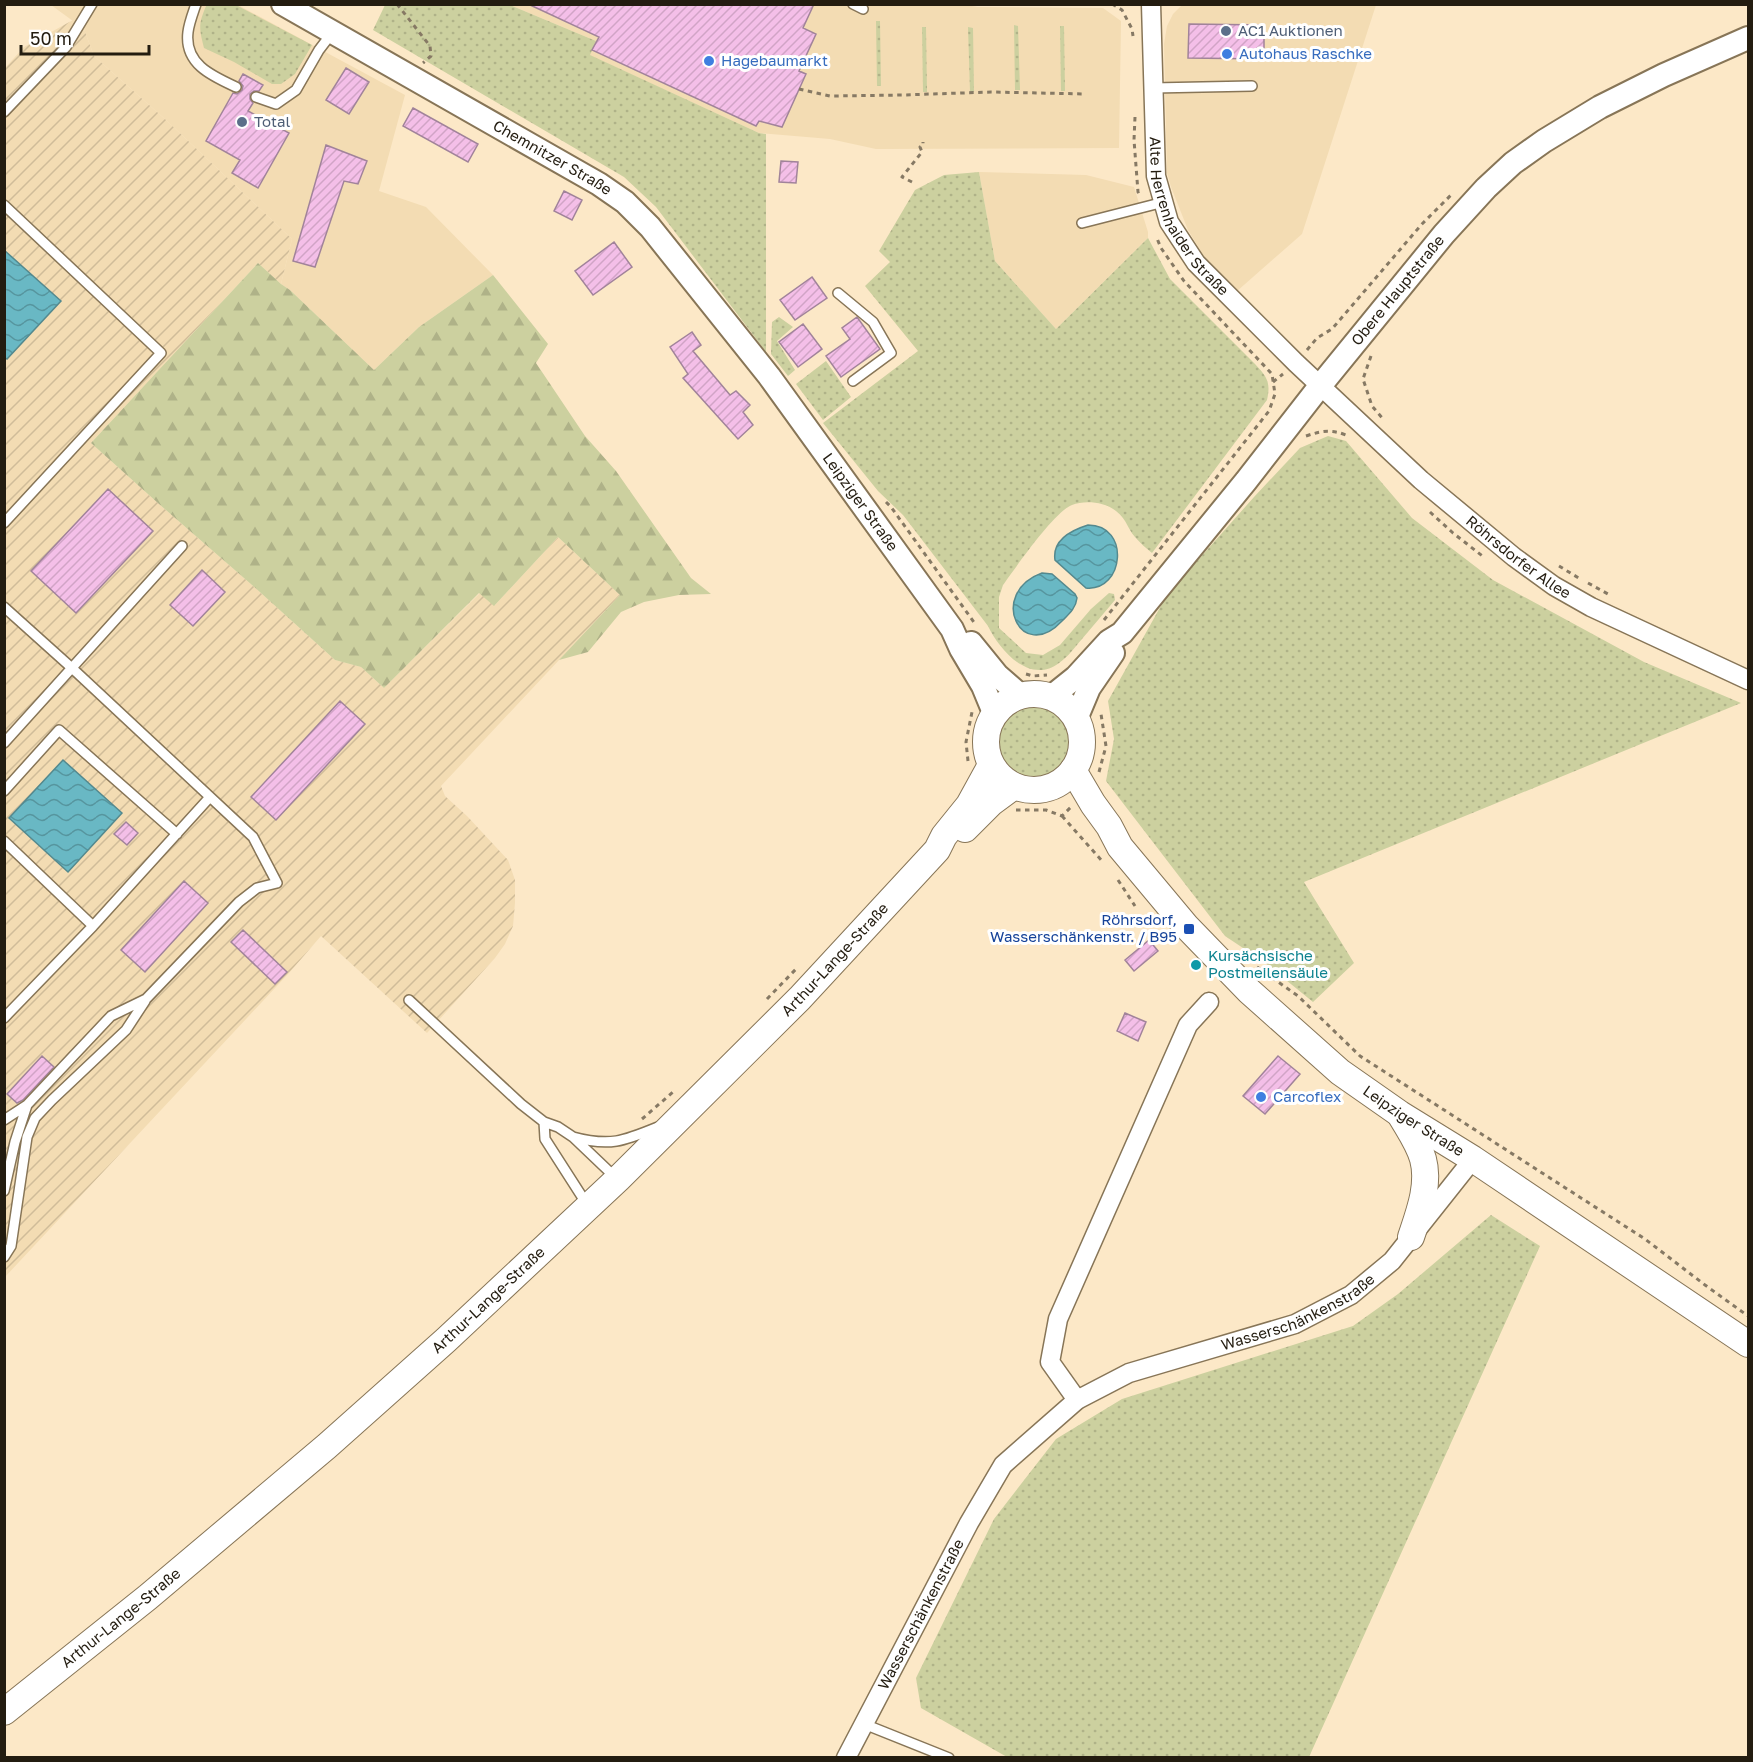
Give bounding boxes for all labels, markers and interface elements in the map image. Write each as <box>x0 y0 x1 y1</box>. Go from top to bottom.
scale bar <box>21 18 148 56</box>
place label: AC1 Auktionen <box>1238 21 1343 39</box>
marker: AC1 Auktionen <box>1219 24 1233 38</box>
text: 50 m <box>30 27 72 49</box>
place label: Autohaus Raschke <box>1239 44 1372 62</box>
marker: Autohaus Raschke <box>1220 47 1234 61</box>
place label: Hagebaumarkt <box>721 51 828 69</box>
marker: Hagebaumarkt <box>702 54 716 68</box>
place label: Total <box>254 112 290 130</box>
marker: Total <box>235 115 249 129</box>
street label: Chemnitzer Straße <box>490 116 616 198</box>
street label: Alte Herrenhaider Straße <box>1147 136 1233 299</box>
street label: Obere Hauptstraße <box>1347 231 1448 349</box>
street label: Leipziger Straße <box>820 449 903 554</box>
street label: Röhrsdorfer Allee <box>1463 511 1575 602</box>
street label: Arthur-Lange-Straße <box>777 899 892 1019</box>
place label: Röhrsdorf, Wasserschänkenstr. / B95 <box>990 910 1177 945</box>
marker: Röhrsdorf, Wasserschänkenstr. / B95 <box>1182 922 1196 936</box>
place label: Kursächsische Postmeilensäule <box>1208 946 1328 981</box>
marker: Kursächsische Postmeilensäule <box>1189 958 1203 972</box>
street label: Leipziger Straße <box>1360 1081 1468 1159</box>
place label: Carcoflex <box>1273 1087 1341 1105</box>
marker: Carcoflex <box>1254 1090 1268 1104</box>
street label: Arthur-Lange-Straße <box>427 1242 548 1357</box>
street label: Wasserschänkenstraße <box>1219 1269 1378 1353</box>
street label: Wasserschänkenstraße <box>873 1535 967 1692</box>
street label: Arthur-Lange-Straße <box>57 1563 184 1671</box>

